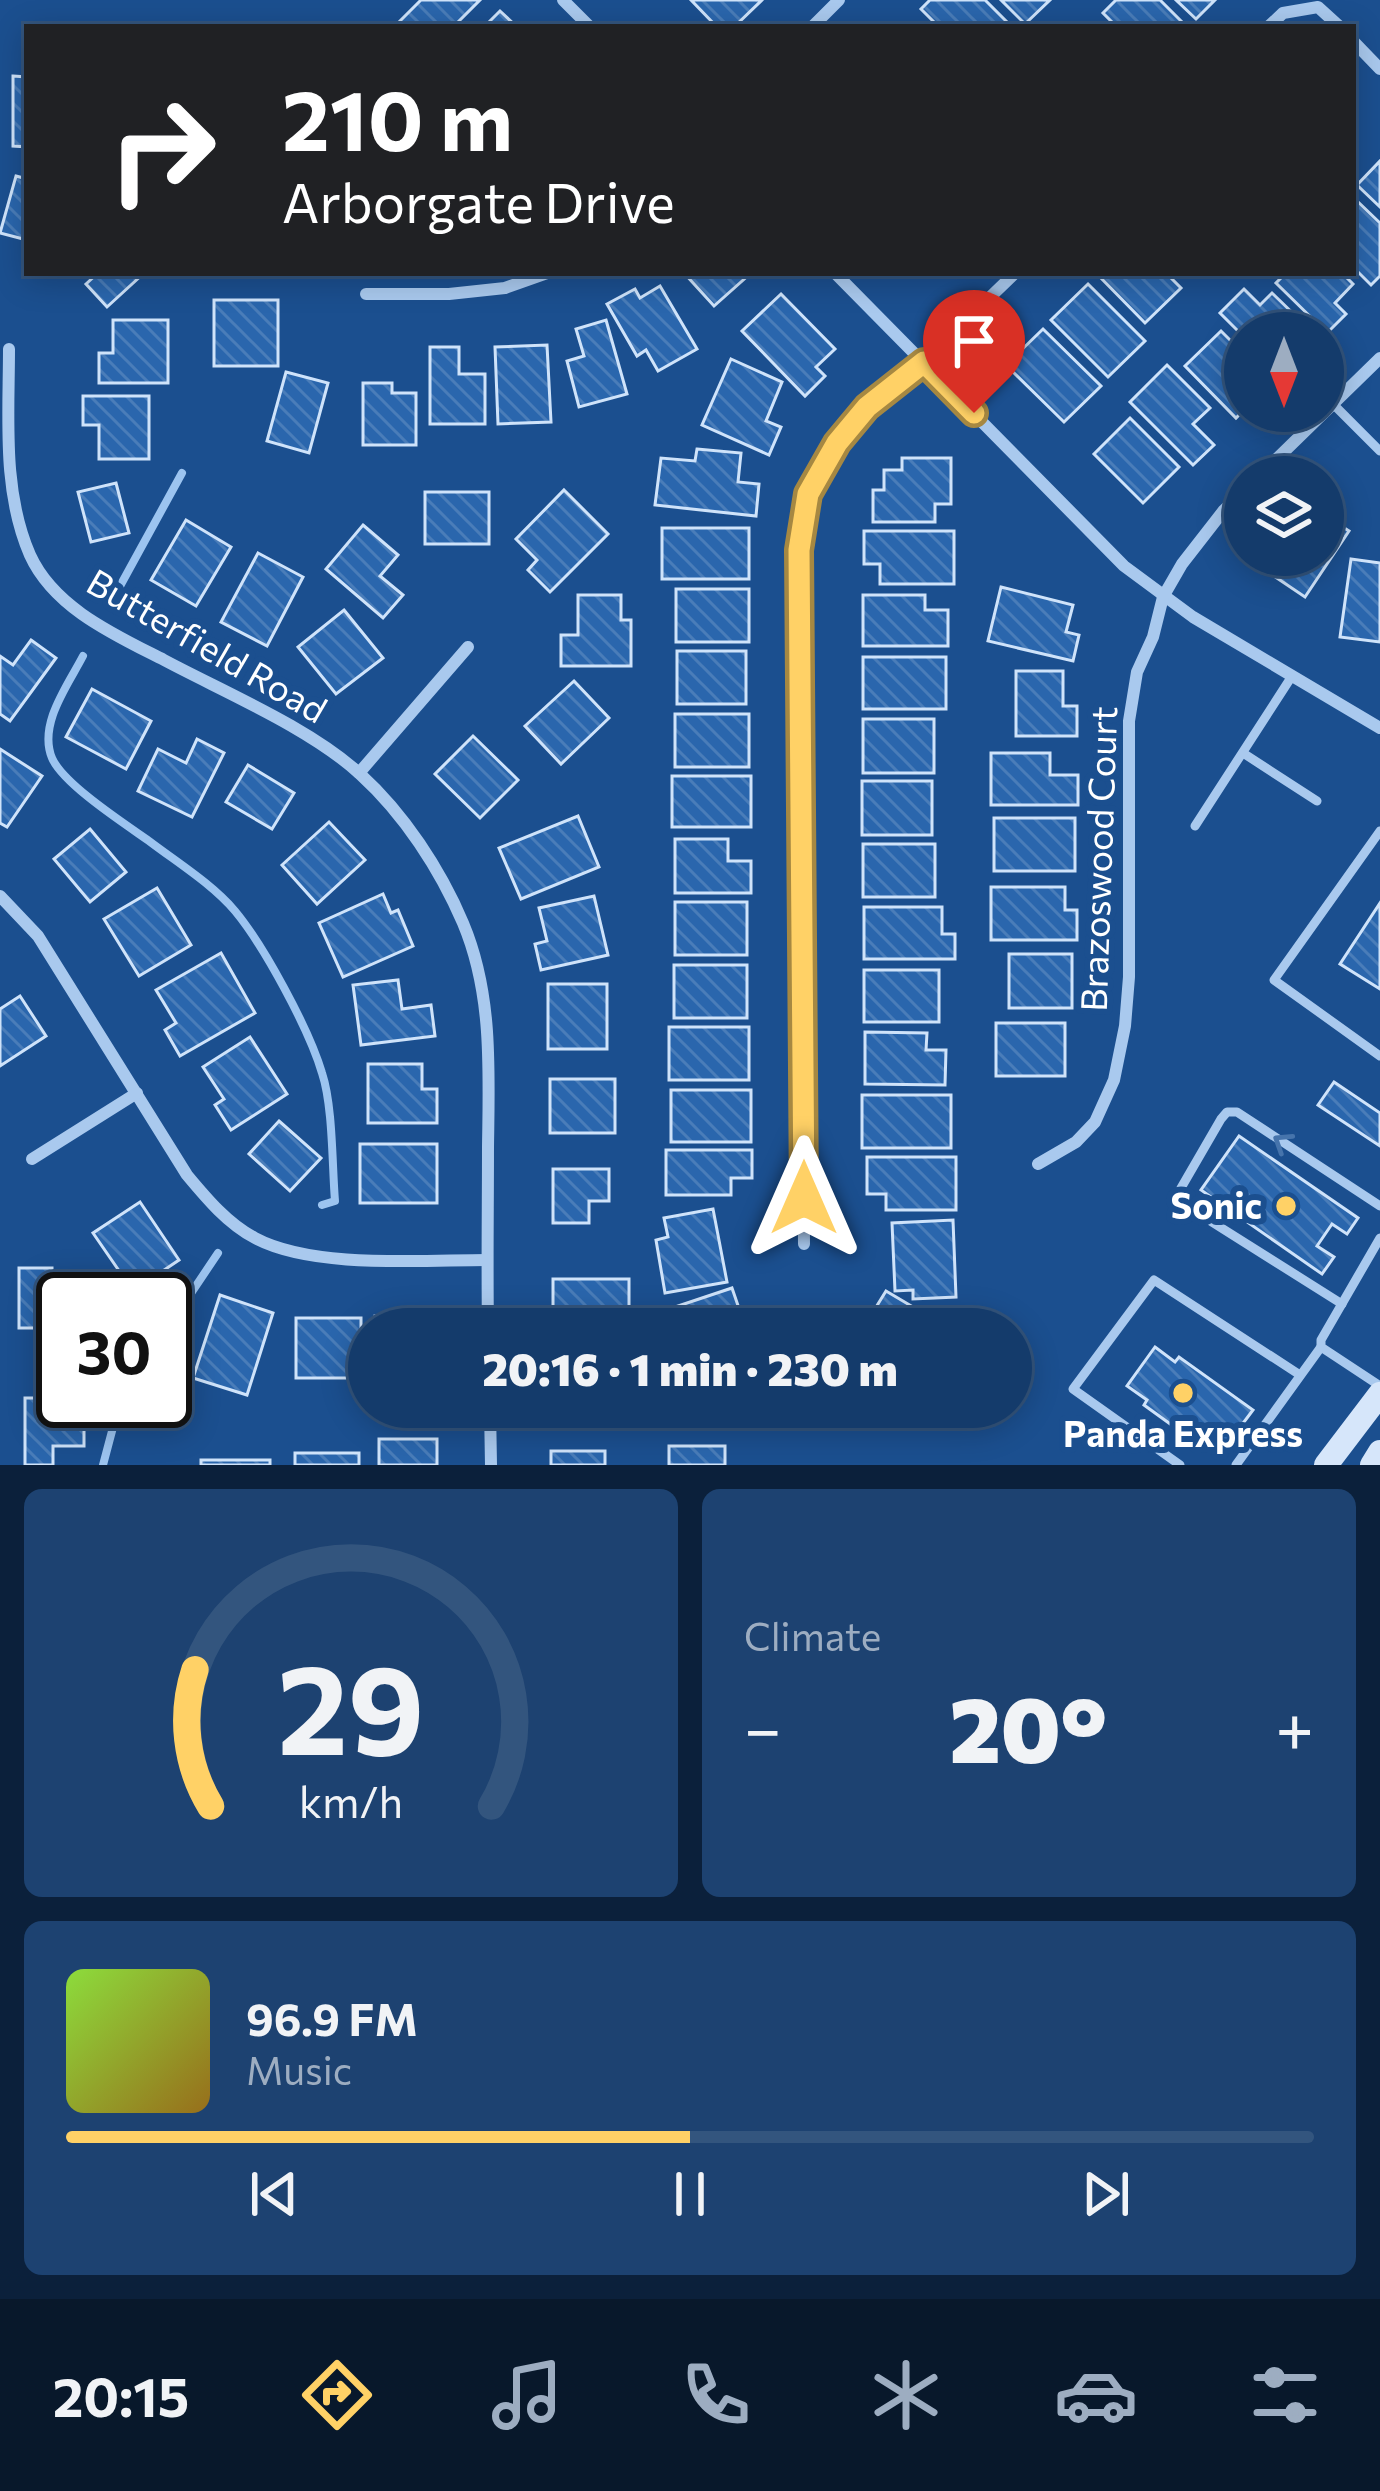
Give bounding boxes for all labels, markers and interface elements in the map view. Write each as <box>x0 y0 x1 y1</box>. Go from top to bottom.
text: 210 m <box>282 66 513 168</box>
icon: right <box>84 72 240 228</box>
text: Arborgate Drive <box>282 168 675 234</box>
pin <box>923 290 1025 413</box>
icon: arrive <box>941 308 1007 374</box>
north arrow <box>1224 312 1344 432</box>
map controls <box>1224 312 1344 576</box>
button: layers <box>1224 456 1344 576</box>
street label: Butterfield Road <box>80 558 336 731</box>
street label: Brazoswood Court <box>1070 706 1124 1012</box>
one-way arrow <box>1273 1133 1295 1156</box>
position arrow <box>741 1135 867 1261</box>
place label: Sonic <box>1171 1182 1262 1226</box>
marker: Sonic <box>1273 1193 1299 1219</box>
speed limit sign: 30 <box>36 1272 192 1428</box>
text: 20:16 · 1 min · 230 m <box>482 1340 898 1395</box>
marker: Panda Express <box>1170 1380 1196 1406</box>
place label: Panda Express <box>1063 1410 1303 1454</box>
text: Climate <box>744 1611 881 1659</box>
text: 29 <box>277 1628 425 1781</box>
text: 20° <box>949 1671 1107 1782</box>
text: − <box>744 1686 782 1767</box>
text: + <box>1275 1686 1314 1767</box>
text: km/h <box>299 1774 403 1827</box>
text: 96.9 FM <box>246 1990 418 2045</box>
text: Music <box>246 2045 352 2093</box>
icon: previous <box>241 2161 307 2227</box>
icon: pause <box>657 2161 723 2227</box>
icon: next <box>1073 2161 1139 2227</box>
icon: directions <box>295 2353 379 2437</box>
icon: music <box>485 2353 569 2437</box>
icon: phone <box>674 2353 758 2437</box>
icon: climate <box>864 2353 948 2437</box>
icon: car <box>1054 2353 1138 2437</box>
icon: filters <box>1243 2353 1327 2437</box>
text: 20:15 <box>53 2362 189 2428</box>

